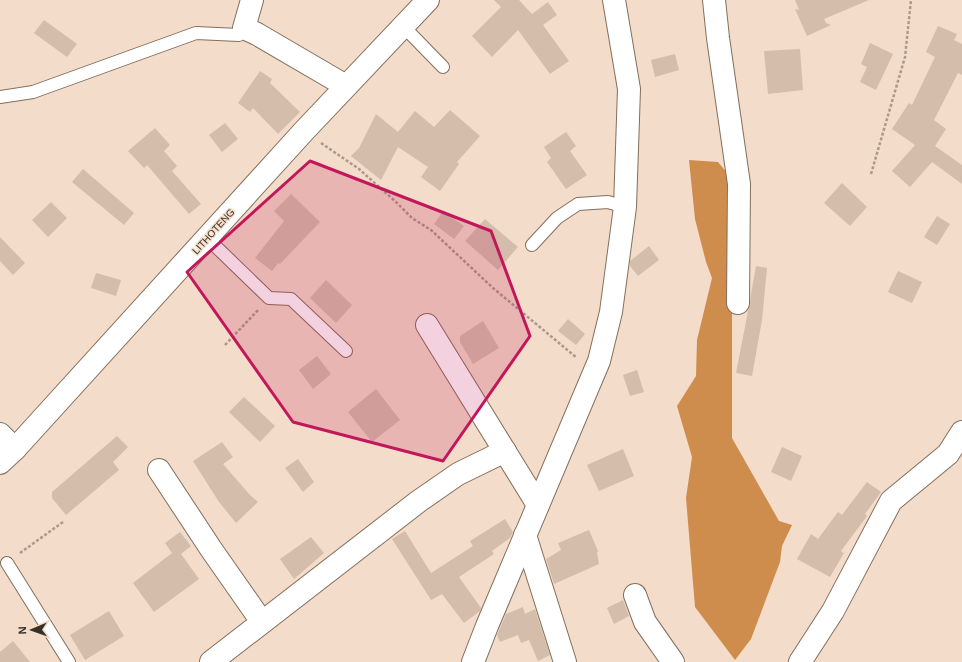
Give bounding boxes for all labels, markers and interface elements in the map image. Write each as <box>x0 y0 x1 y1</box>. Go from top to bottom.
street label: LITHOTENG <box>190 206 237 256</box>
north arrow <box>12 610 52 650</box>
text: N <box>16 626 28 635</box>

